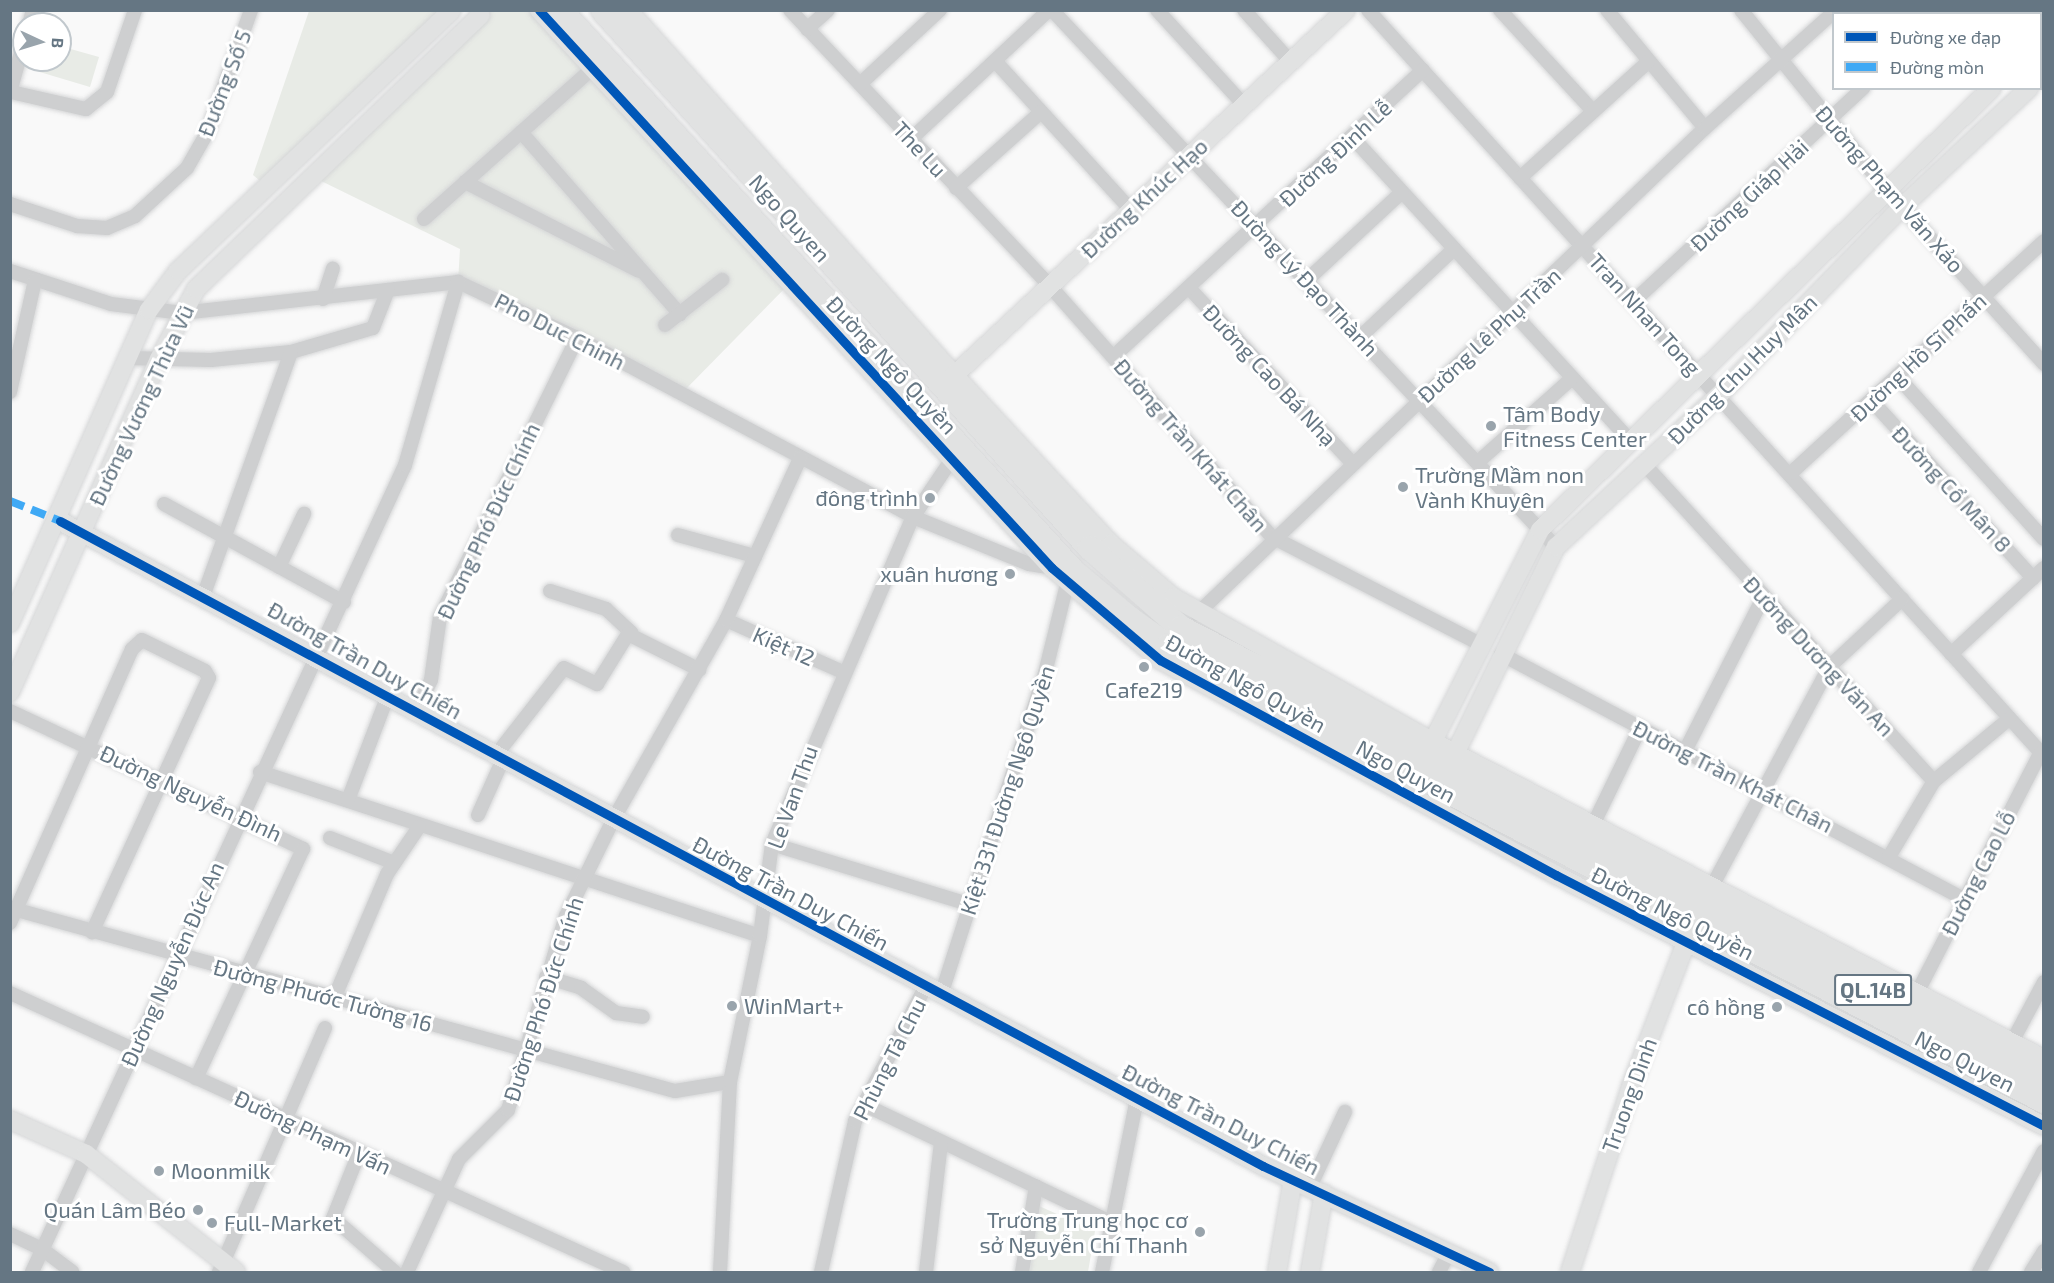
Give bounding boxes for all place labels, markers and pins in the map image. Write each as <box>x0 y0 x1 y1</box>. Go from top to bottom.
place label: Tâm Body Fitness Center <box>1503 400 1647 452</box>
marker: Tâm Body Fitness Center <box>1484 419 1498 433</box>
place label: Trường Mầm non Vành Khuyên <box>1415 461 1584 512</box>
marker: Trường Mầm non Vành Khuyên <box>1396 480 1410 494</box>
place label: đông trình <box>815 485 918 511</box>
marker: đông trình <box>923 491 937 505</box>
place label: xuân hương <box>880 561 998 587</box>
marker: xuân hương <box>1003 567 1017 581</box>
marker: Cafe219 <box>1137 660 1151 674</box>
place label: Cafe219 <box>1105 677 1183 703</box>
place label: WinMart+ <box>744 993 844 1019</box>
place label: cô hồng <box>1687 994 1765 1020</box>
marker: WinMart+ <box>725 999 739 1013</box>
marker: cô hồng <box>1770 1000 1784 1014</box>
place label: Moonmilk <box>171 1158 271 1184</box>
marker: Moonmilk <box>152 1164 166 1178</box>
place label: Quán Lâm Béo <box>43 1197 186 1223</box>
marker: Quán Lâm Béo <box>191 1203 205 1217</box>
place label: Trường Trung học cơ sở Nguyễn Chí Thanh <box>979 1206 1188 1258</box>
place label: Full-Market <box>224 1210 342 1236</box>
marker: Full-Market <box>205 1216 219 1230</box>
marker: Trường Trung học cơ sở Nguyễn Chí Thanh <box>1193 1225 1207 1239</box>

